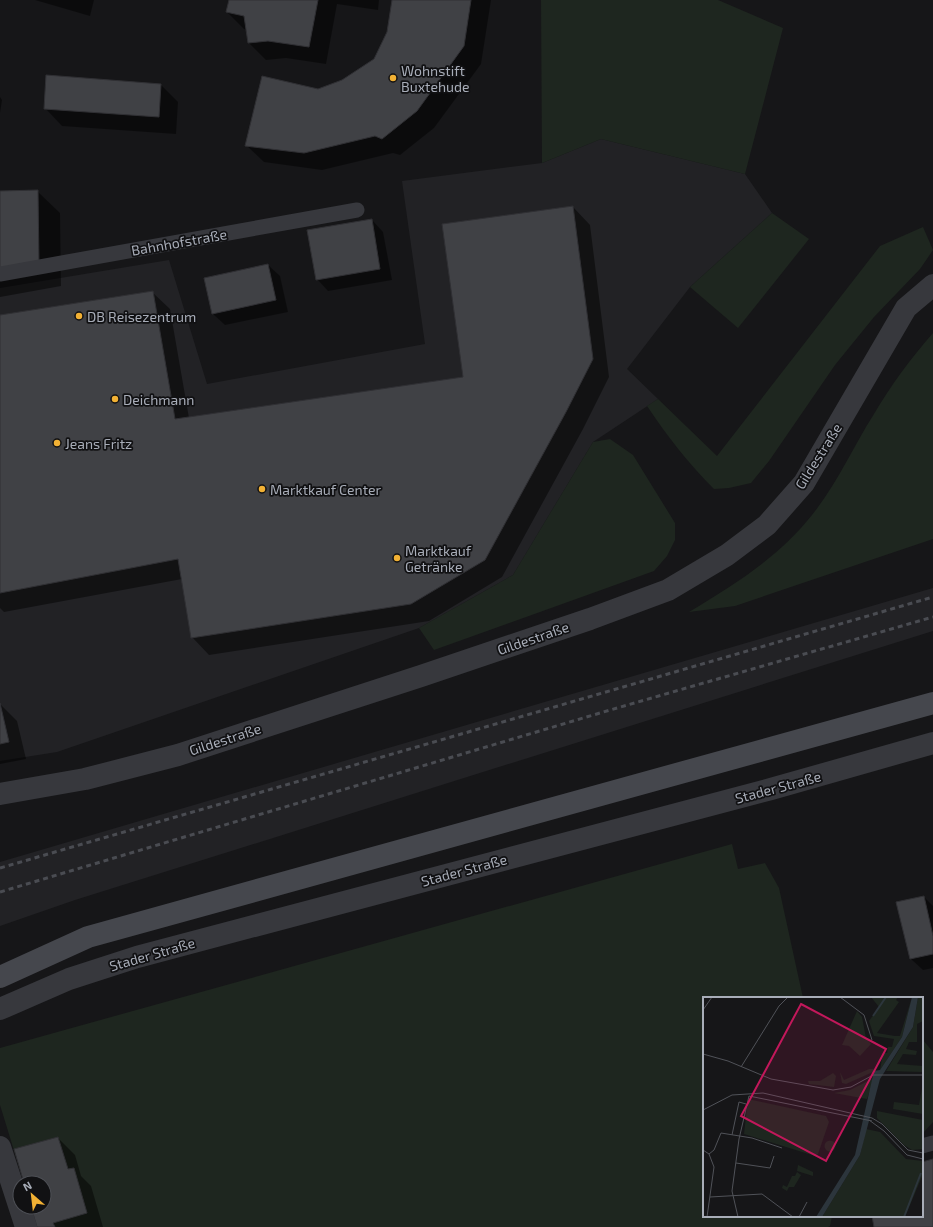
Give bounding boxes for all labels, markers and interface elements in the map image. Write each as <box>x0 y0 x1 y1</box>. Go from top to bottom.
place label: Wohnstift Buxtehude <box>401 62 470 95</box>
marker: Wohnstift Buxtehude <box>388 73 398 83</box>
street label: Bahnhofstraße <box>130 225 228 259</box>
place label: DB Reisezentrum <box>87 308 196 325</box>
marker: DB Reisezentrum <box>74 311 84 321</box>
place label: Deichmann <box>123 391 194 408</box>
marker: Deichmann <box>110 394 120 404</box>
street label: Gildestraße <box>791 420 845 492</box>
place label: Jeans Fritz <box>65 435 132 452</box>
marker: Jeans Fritz <box>52 438 62 448</box>
place label: Marktkauf Center <box>270 481 381 498</box>
marker: Marktkauf Center <box>257 484 267 494</box>
place label: Marktkauf Getränke <box>405 542 472 575</box>
marker: Marktkauf Getränke <box>392 553 402 563</box>
street label: Gildestraße <box>495 618 571 658</box>
street label: Gildestraße <box>187 719 263 759</box>
street label: Stader Straße <box>733 767 823 807</box>
street label: Stader Straße <box>419 850 509 890</box>
street label: Stader Straße <box>107 934 197 974</box>
inset map <box>703 997 923 1217</box>
north arrow <box>12 1175 52 1215</box>
text: N <box>21 1178 34 1193</box>

